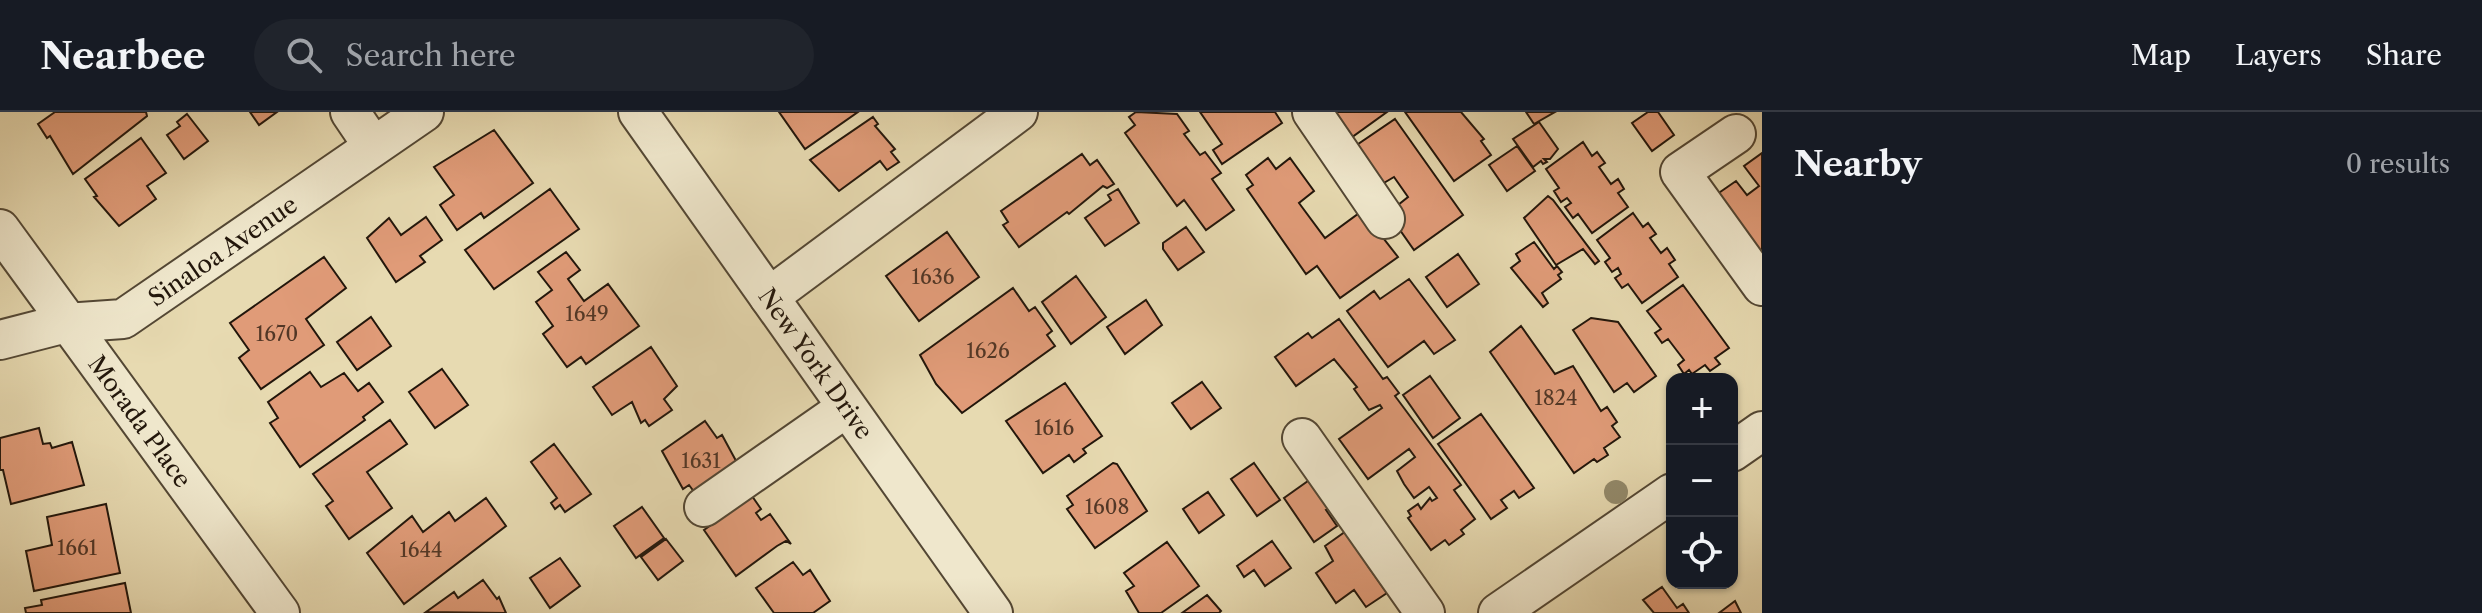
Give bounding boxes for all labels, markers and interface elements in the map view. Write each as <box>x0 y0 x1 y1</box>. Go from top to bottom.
search box <box>254 19 814 91</box>
text: Nearbee <box>40 32 206 79</box>
icon: search <box>282 33 326 77</box>
text: Search here <box>346 37 516 74</box>
text: Map <box>2131 38 2191 72</box>
text: Layers <box>2235 38 2322 72</box>
text: Share <box>2366 38 2442 72</box>
text: Nearby <box>1794 143 1922 185</box>
text: 0 results <box>2346 148 2450 180</box>
street label: Sinaloa Avenue <box>142 189 303 312</box>
house number: 1636 <box>912 265 954 289</box>
street label: New York Drive <box>753 282 879 444</box>
house number: 1649 <box>565 302 609 326</box>
house number: 1670 <box>256 322 298 346</box>
house number: 1626 <box>966 339 1010 363</box>
street label: Morada Place <box>82 350 198 493</box>
map controls <box>1666 373 1738 589</box>
button: + <box>1666 373 1738 445</box>
house number: 1824 <box>1534 386 1578 410</box>
house number: 1616 <box>1034 416 1074 440</box>
button: − <box>1666 445 1738 517</box>
house number: 1631 <box>681 449 721 473</box>
house number: 1608 <box>1085 495 1129 519</box>
button: locate <box>1666 517 1738 589</box>
house number: 1661 <box>57 536 98 560</box>
house number: 1644 <box>399 538 443 562</box>

